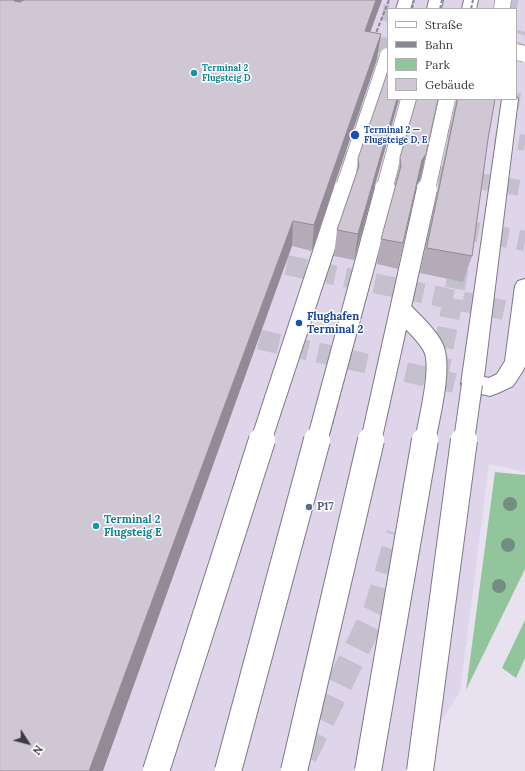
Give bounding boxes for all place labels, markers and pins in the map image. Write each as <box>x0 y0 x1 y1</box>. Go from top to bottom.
place label: Terminal 2 Flugsteig D <box>202 63 251 84</box>
marker: Terminal 2 Flugsteig D <box>189 68 199 78</box>
place label: Terminal 2 — Flugsteige D, E <box>364 125 427 146</box>
marker: Terminal 2 — Flugsteige D, E <box>349 129 361 141</box>
place label: Flughafen Terminal 2 <box>307 310 363 336</box>
marker: Flughafen Terminal 2 <box>294 318 304 328</box>
place label: P17 <box>317 500 334 514</box>
marker: P17 <box>304 502 314 512</box>
place label: Terminal 2 Flugsteig E <box>104 513 162 539</box>
marker: Terminal 2 Flugsteig E <box>91 521 101 531</box>

